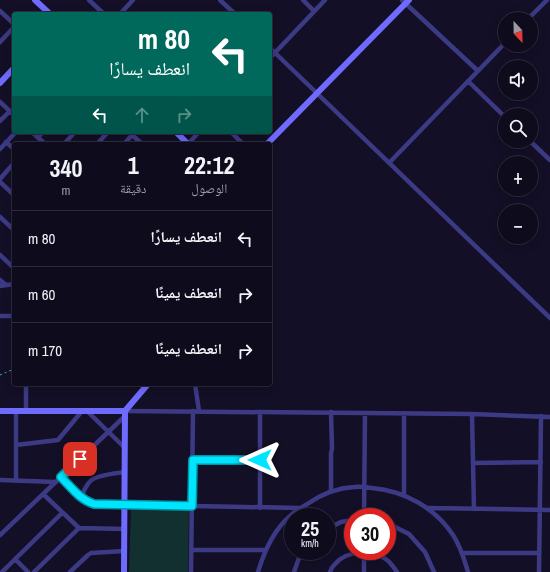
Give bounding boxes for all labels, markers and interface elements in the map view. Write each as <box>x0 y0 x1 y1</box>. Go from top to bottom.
north arrow <box>498 12 538 52</box>
map controls <box>498 12 538 244</box>
text: 80 m <box>138 20 190 58</box>
icon: left <box>204 28 256 80</box>
text: انعطف يسارًا <box>109 56 190 81</box>
button: sound <box>498 60 538 100</box>
icon: left <box>89 104 111 126</box>
icon: ahead <box>131 104 153 126</box>
icon: right <box>173 104 195 126</box>
button: search <box>498 108 538 148</box>
text: 1 <box>128 149 139 181</box>
text: 22:12 <box>184 149 234 181</box>
text: 340 <box>50 152 82 184</box>
button: + <box>498 156 538 196</box>
text: دقيقة <box>120 180 146 197</box>
text: الوصول <box>191 180 227 197</box>
text: m <box>62 182 70 199</box>
button: − <box>498 204 538 244</box>
text: انعطف يسارًا <box>151 226 222 247</box>
text: 80 m <box>28 228 55 249</box>
icon: left <box>234 228 256 250</box>
text: انعطف يمينًا <box>155 282 222 303</box>
text: 60 m <box>28 284 55 305</box>
icon: right <box>234 284 256 306</box>
text: انعطف يمينًا <box>155 338 222 359</box>
text: 170 m <box>28 340 62 361</box>
icon: right <box>234 340 256 362</box>
position arrow <box>239 439 281 481</box>
pin <box>63 442 97 476</box>
icon: arrive <box>69 448 91 470</box>
speed limit sign: 30 <box>344 508 396 560</box>
text: 25 <box>301 515 319 542</box>
text: km/h <box>301 537 319 550</box>

